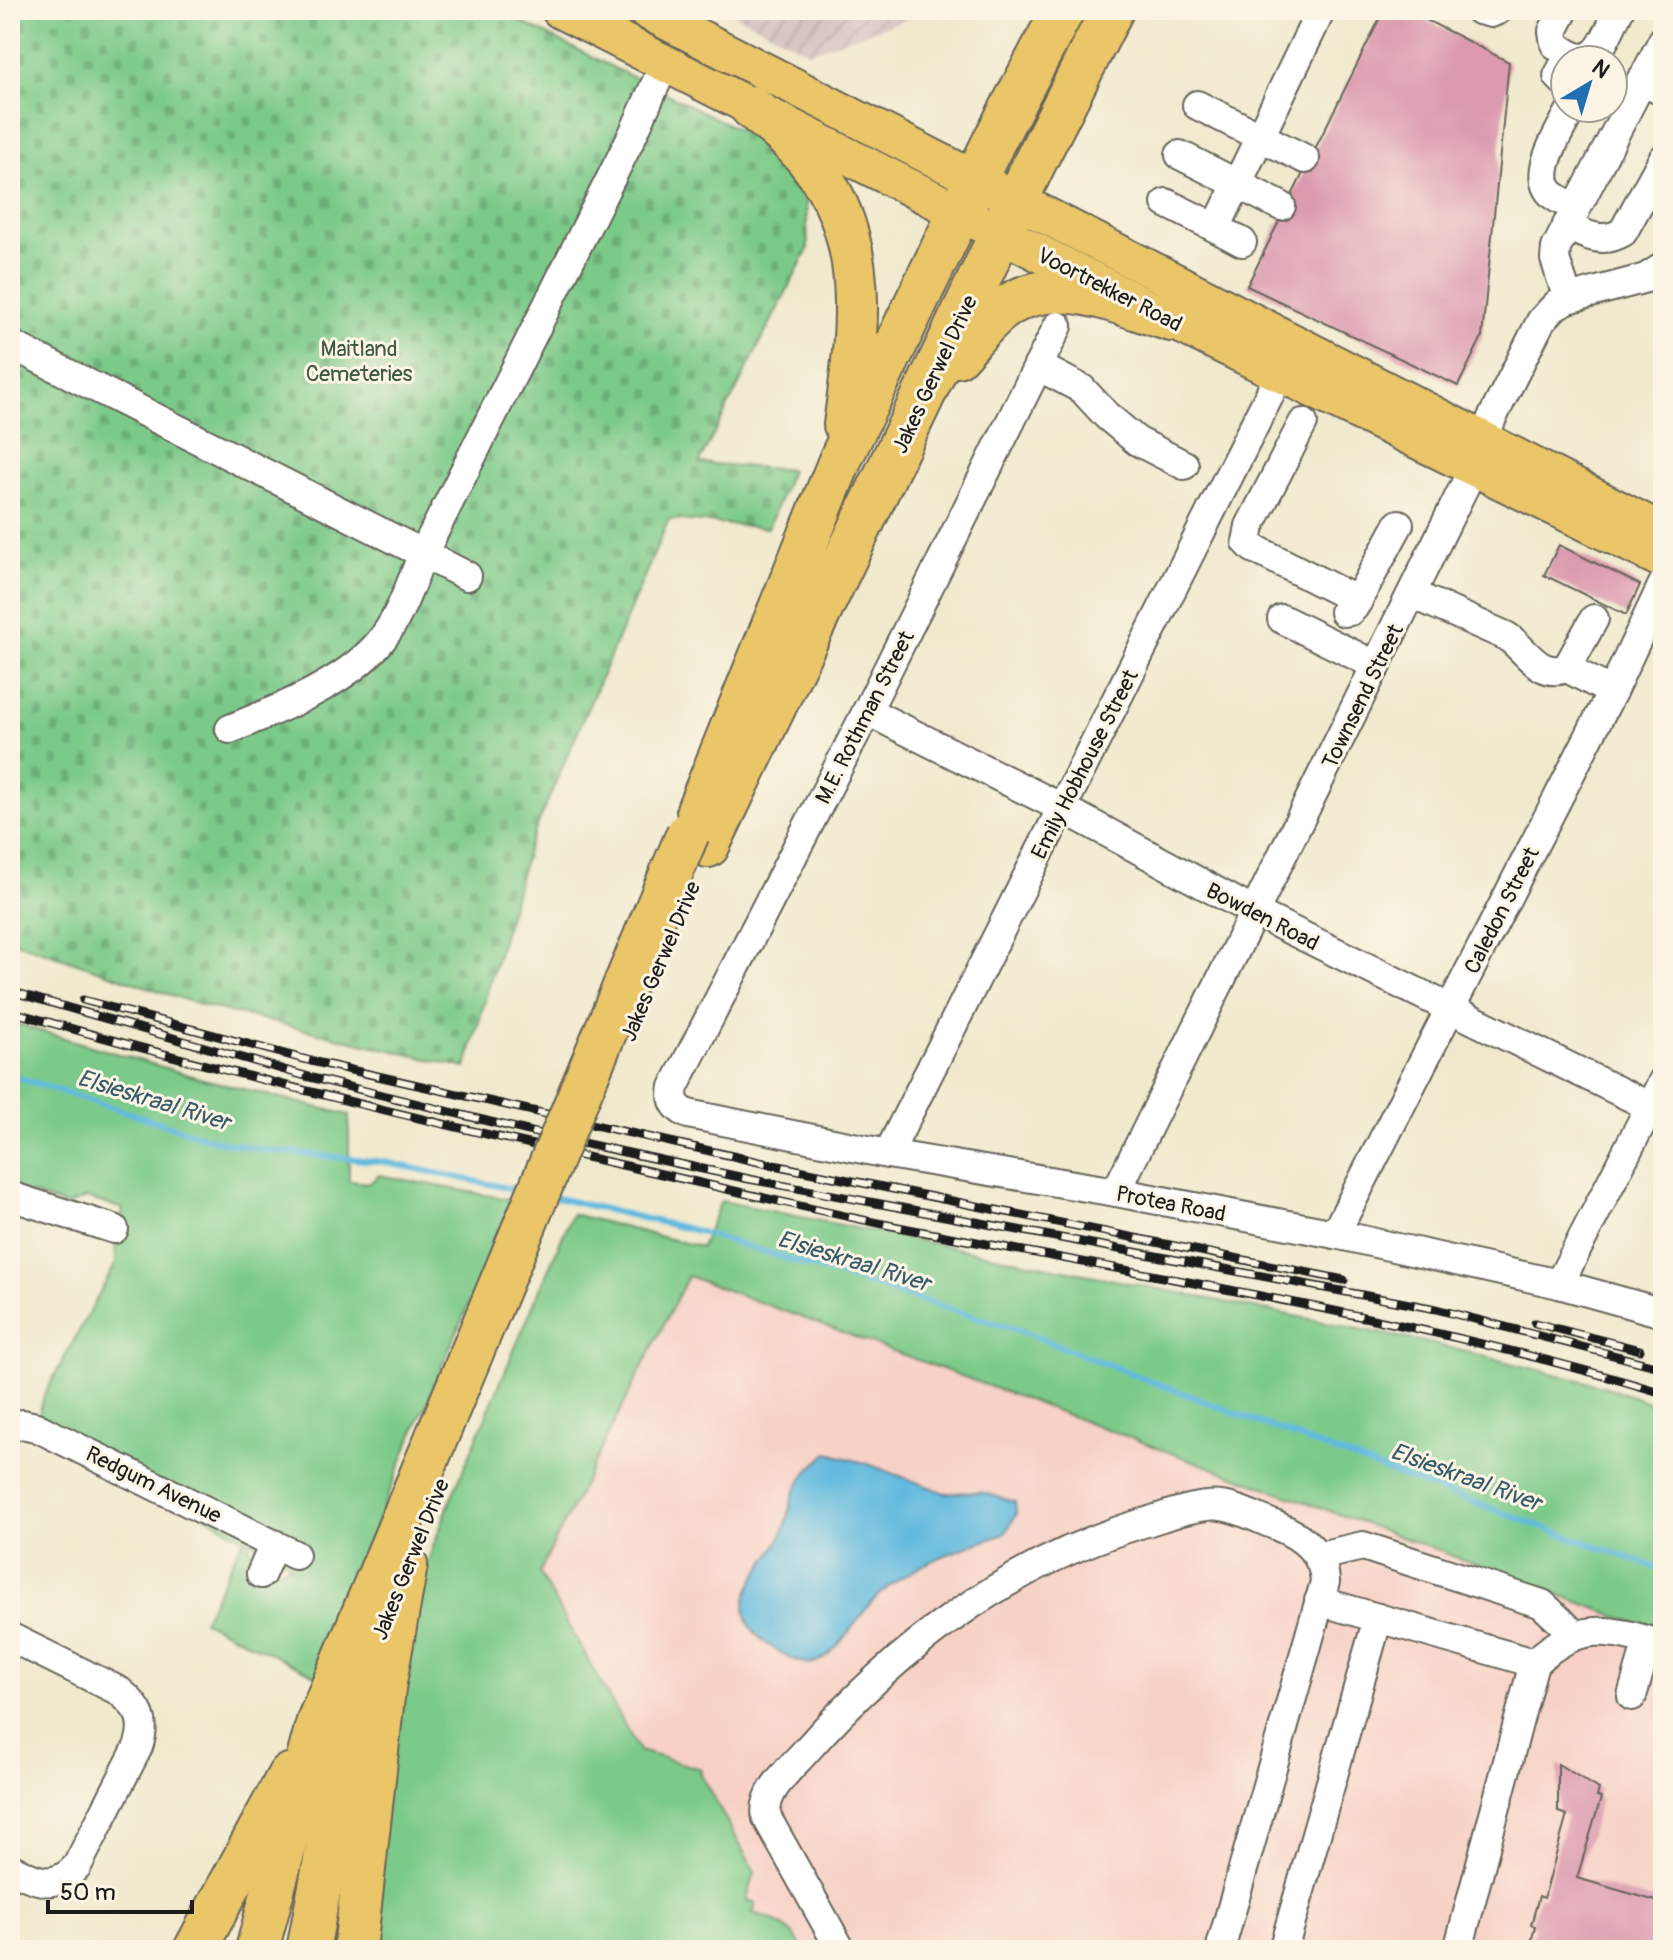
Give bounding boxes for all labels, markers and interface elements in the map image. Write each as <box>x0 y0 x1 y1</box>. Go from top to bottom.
north arrow <box>1549 44 1629 124</box>
text: N <box>1586 53 1615 85</box>
street label: Voortrekker Road <box>1032 241 1187 338</box>
street label: Jakes Gerwel Drive <box>886 291 984 458</box>
park label: Maitland Cemeteries <box>306 335 413 388</box>
street label: Townsend Street <box>1316 619 1410 773</box>
street label: M.E. Rothman Street <box>809 626 921 809</box>
street label: Emily Hobhouse Street <box>1025 665 1145 864</box>
street label: Caledon Street <box>1458 842 1546 979</box>
street label: Bowden Road <box>1201 876 1324 957</box>
street label: Jakes Gerwel Drive <box>615 877 707 1046</box>
water label: Elsieskraal River <box>74 1064 237 1138</box>
street label: Protea Road <box>1114 1180 1228 1228</box>
water label: Elsieskraal River <box>774 1225 937 1299</box>
water label: Elsieskraal River <box>1387 1437 1548 1519</box>
street label: Redgum Avenue <box>81 1440 226 1530</box>
street label: Jakes Gerwel Drive <box>366 1475 456 1644</box>
scale bar <box>48 1864 192 1914</box>
text: 50 m <box>60 1878 116 1907</box>

